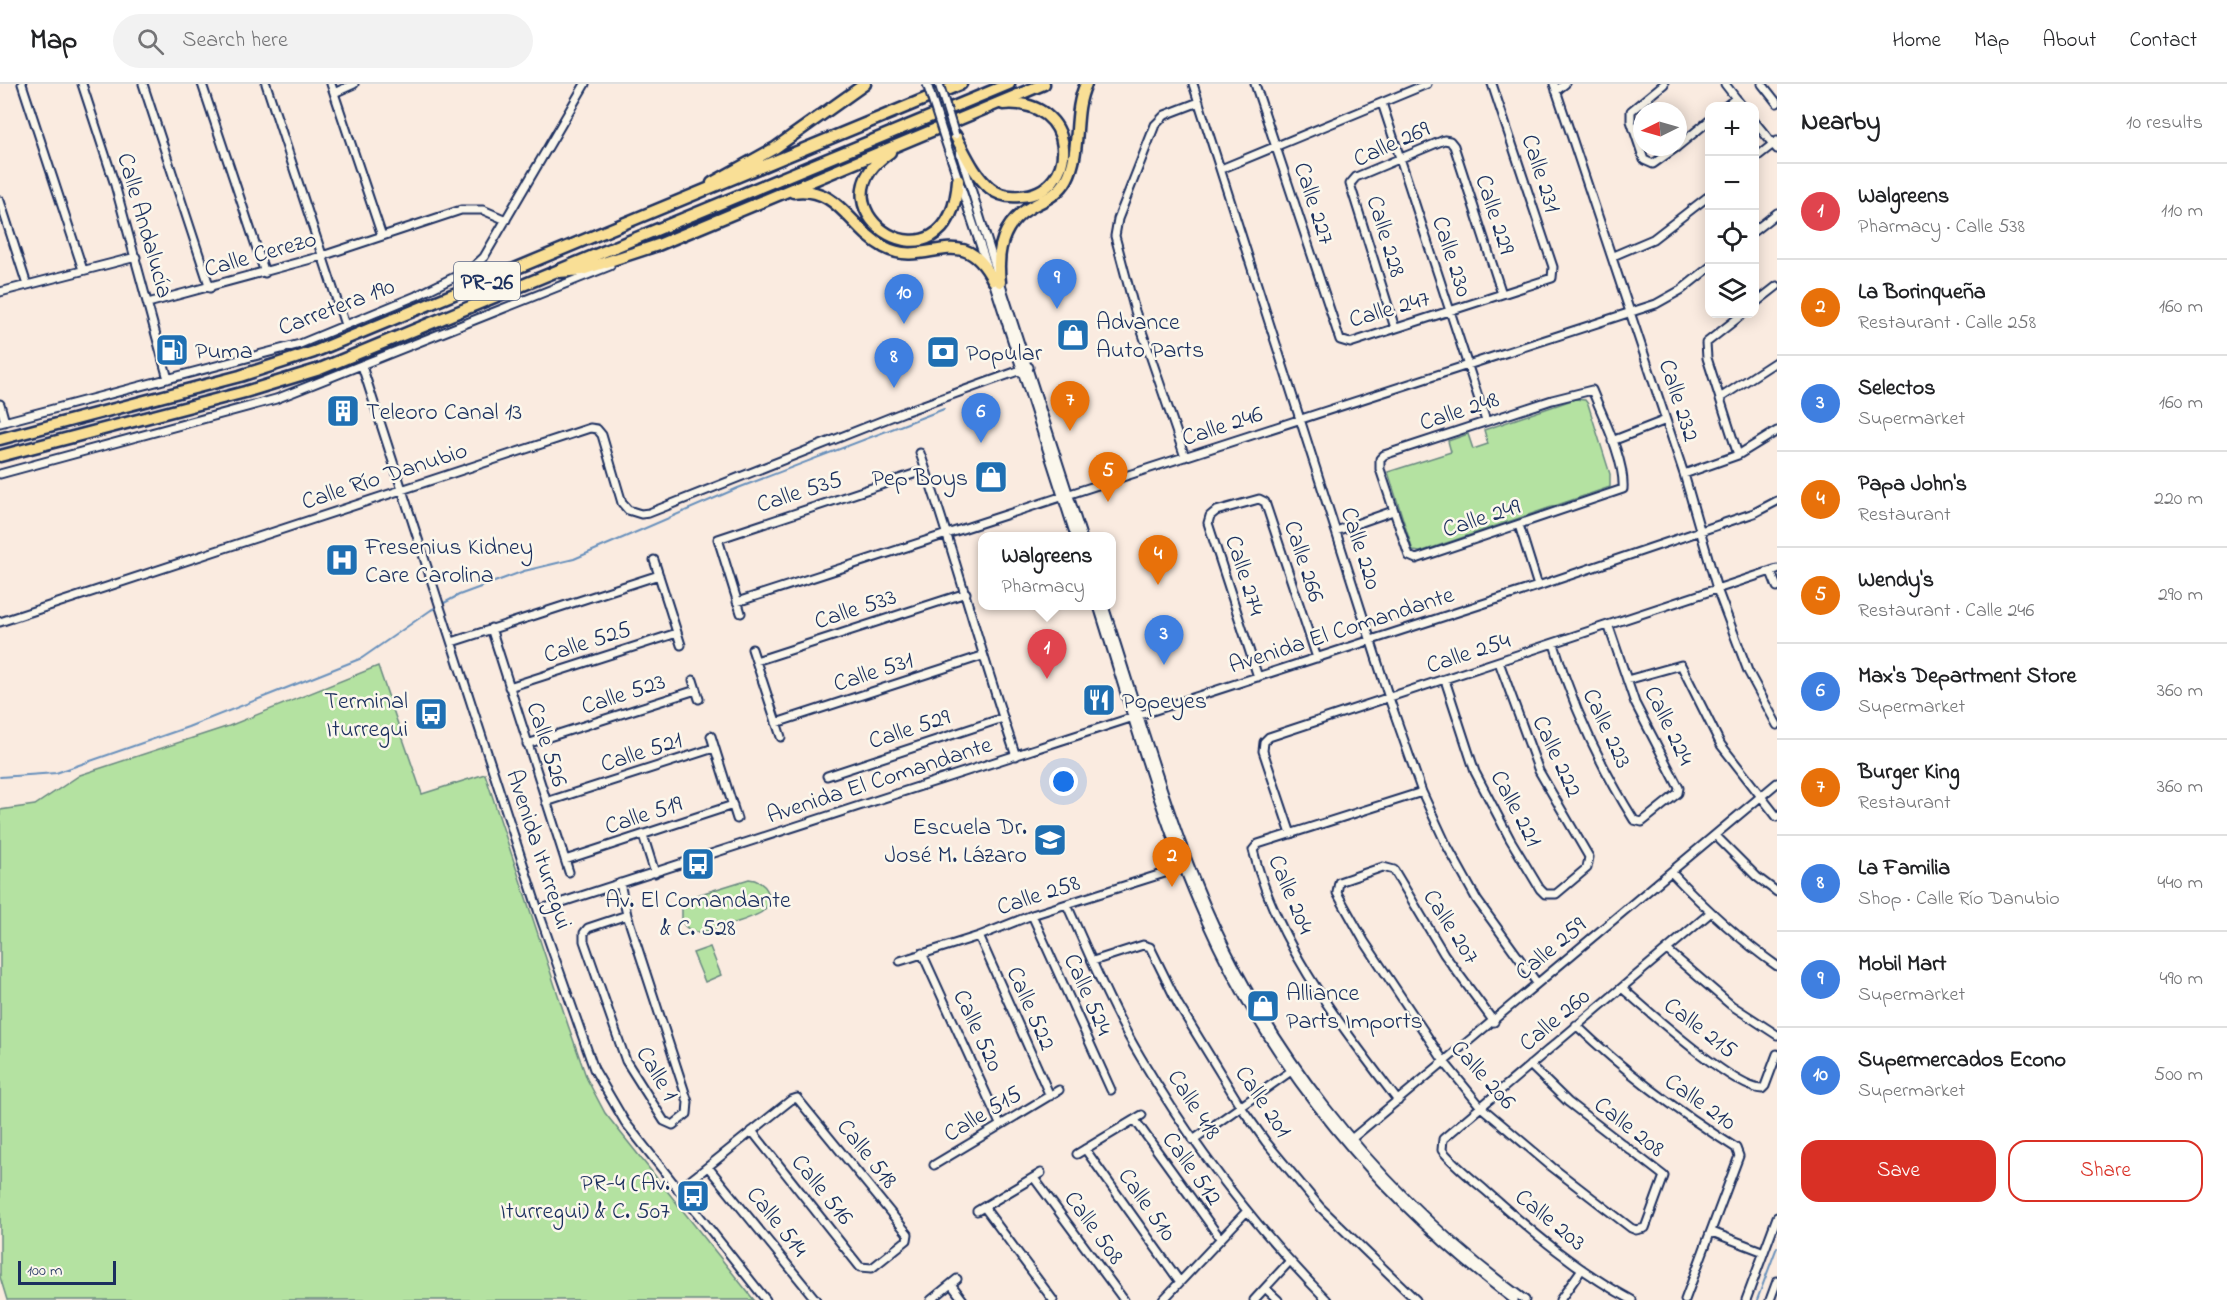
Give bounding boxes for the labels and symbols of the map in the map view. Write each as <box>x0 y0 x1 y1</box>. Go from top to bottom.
north arrow <box>1633 102 1687 156</box>
street label: Calle 269 <box>1348 113 1437 178</box>
street label: Calle 231 <box>1511 130 1569 218</box>
street label: Calle Andalucía <box>106 149 181 302</box>
street label: Calle 227 <box>1283 158 1342 250</box>
street label: Calle 229 <box>1464 170 1523 260</box>
street label: Calle 228 <box>1356 192 1414 282</box>
street label: Calle 230 <box>1421 212 1480 302</box>
street label: Calle Cerezo <box>200 223 321 288</box>
pin: 9 <box>1038 260 1076 309</box>
road number: PR-26 <box>454 262 520 300</box>
street label: Carretera 190 <box>274 270 400 347</box>
pin: 10 <box>884 274 924 324</box>
street label: Calle 247 <box>1345 282 1434 339</box>
place label: Advance Auto Parts <box>1096 306 1204 369</box>
shop icon: Advance Auto Parts <box>1055 317 1091 353</box>
fuel station icon: Puma <box>154 332 190 368</box>
bank icon: Popular <box>925 334 961 370</box>
place label: Puma <box>195 335 253 370</box>
place label: Popular <box>966 337 1043 372</box>
pin: 8 <box>874 338 914 388</box>
street label: Calle 232 <box>1648 355 1707 447</box>
pin: 7 <box>1050 382 1090 431</box>
street label: Calle 248 <box>1415 383 1504 442</box>
building icon: Teleoro Canal 13 <box>325 393 361 429</box>
pin: 6 <box>962 394 1000 443</box>
place label: Teleoro Canal 13 <box>366 396 522 431</box>
street label: Calle 246 <box>1178 398 1268 457</box>
street label: Calle Río Danubio <box>297 434 472 521</box>
pin: 5 <box>1088 452 1128 502</box>
shop icon: Pep Boys <box>973 459 1009 495</box>
place label: Pep Boys <box>872 462 968 498</box>
street label: Calle 535 <box>752 463 847 524</box>
street label: Calle 249 <box>1438 490 1526 548</box>
street label: Calle 220 <box>1330 503 1389 595</box>
street label: Calle 266 <box>1273 516 1332 608</box>
place label: Fresenius Kidney Care Carolina <box>364 531 533 594</box>
street label: Calle 274 <box>1214 531 1273 621</box>
pin: 4 <box>1138 536 1178 585</box>
hospital icon: Fresenius Kidney Care Carolina <box>324 542 360 578</box>
street label: Avenida El Comandante <box>1225 578 1459 684</box>
street label: Calle 533 <box>810 581 901 640</box>
street label: Calle 525 <box>539 613 636 674</box>
pin: 3 <box>1144 616 1184 665</box>
street label: Calle 254 <box>1422 624 1515 684</box>
pin: 1 <box>1028 630 1066 679</box>
street label: Calle 531 <box>829 644 919 703</box>
street label: Calle 523 <box>577 665 670 725</box>
street label: Calle 224 <box>1633 680 1702 772</box>
restaurant icon: Popeyes <box>1081 682 1117 718</box>
street label: Calle 223 <box>1572 683 1639 775</box>
place label: Terminal Iturregui <box>324 685 408 748</box>
place label: Popeyes <box>1122 685 1207 721</box>
bus stop icon: Terminal Iturregui <box>413 696 449 732</box>
street label: Calle 526 <box>516 698 576 792</box>
street label: Calle 529 <box>864 701 956 760</box>
street label: Calle 222 <box>1522 710 1590 804</box>
street label: Calle 521 <box>596 724 688 783</box>
street label: Avenida El Comandante <box>763 728 997 834</box>
street label: Avenida Iturregui <box>495 765 580 934</box>
street label: Calle 221 <box>1480 765 1550 854</box>
your location <box>1049 767 1078 796</box>
street label: Calle 519 <box>601 787 688 845</box>
place label: Escuela Dr. José M. Lázaro <box>884 811 1027 874</box>
school or university icon: Escuela Dr. José M. Lázaro <box>1032 822 1068 858</box>
pin: 2 <box>1152 838 1192 887</box>
bus stop icon: Av. El Comandante & C. 528 <box>680 846 716 882</box>
street label: Calle 204 <box>1257 850 1322 940</box>
street label: Calle 258 <box>993 867 1085 926</box>
street label: Calle 207 <box>1413 883 1487 972</box>
place label: Av. El Comandante & C. 528 <box>605 884 791 947</box>
street label: Calle 259 <box>1508 909 1596 990</box>
street label: Calle 524 <box>1053 948 1120 1042</box>
street label: Calle 522 <box>996 961 1064 1057</box>
place label: Alliance Parts Imports <box>1286 977 1423 1040</box>
street label: Calle 260 <box>1512 981 1599 1061</box>
street label: Calle 520 <box>942 984 1011 1078</box>
shop icon: Alliance Parts Imports <box>1245 988 1281 1024</box>
street label: Calle 215 <box>1655 990 1744 1068</box>
street label: Calle 206 <box>1441 1033 1523 1119</box>
street label: Calle 1 <box>626 1040 686 1109</box>
street label: Calle 201 <box>1225 1059 1299 1146</box>
street label: Calle 418 <box>1157 1063 1229 1147</box>
street label: Calle 210 <box>1656 1066 1743 1141</box>
street label: Calle 515 <box>937 1078 1029 1152</box>
street label: Calle 208 <box>1585 1089 1672 1167</box>
street label: Calle 518 <box>827 1112 905 1197</box>
street label: Calle 512 <box>1152 1125 1230 1214</box>
street label: Calle 516 <box>781 1147 861 1234</box>
street label: Calle 510 <box>1108 1162 1184 1249</box>
place label: PR-4 (Av. Iturregui) & C. 507 <box>500 1167 670 1230</box>
bus stop icon: PR-4 (Av. Iturregui) & C. 507 <box>675 1178 711 1214</box>
street label: Calle 514 <box>737 1180 816 1266</box>
street label: Calle 203 <box>1506 1181 1593 1261</box>
street label: Calle 508 <box>1054 1184 1132 1273</box>
scale bar <box>18 1258 116 1286</box>

